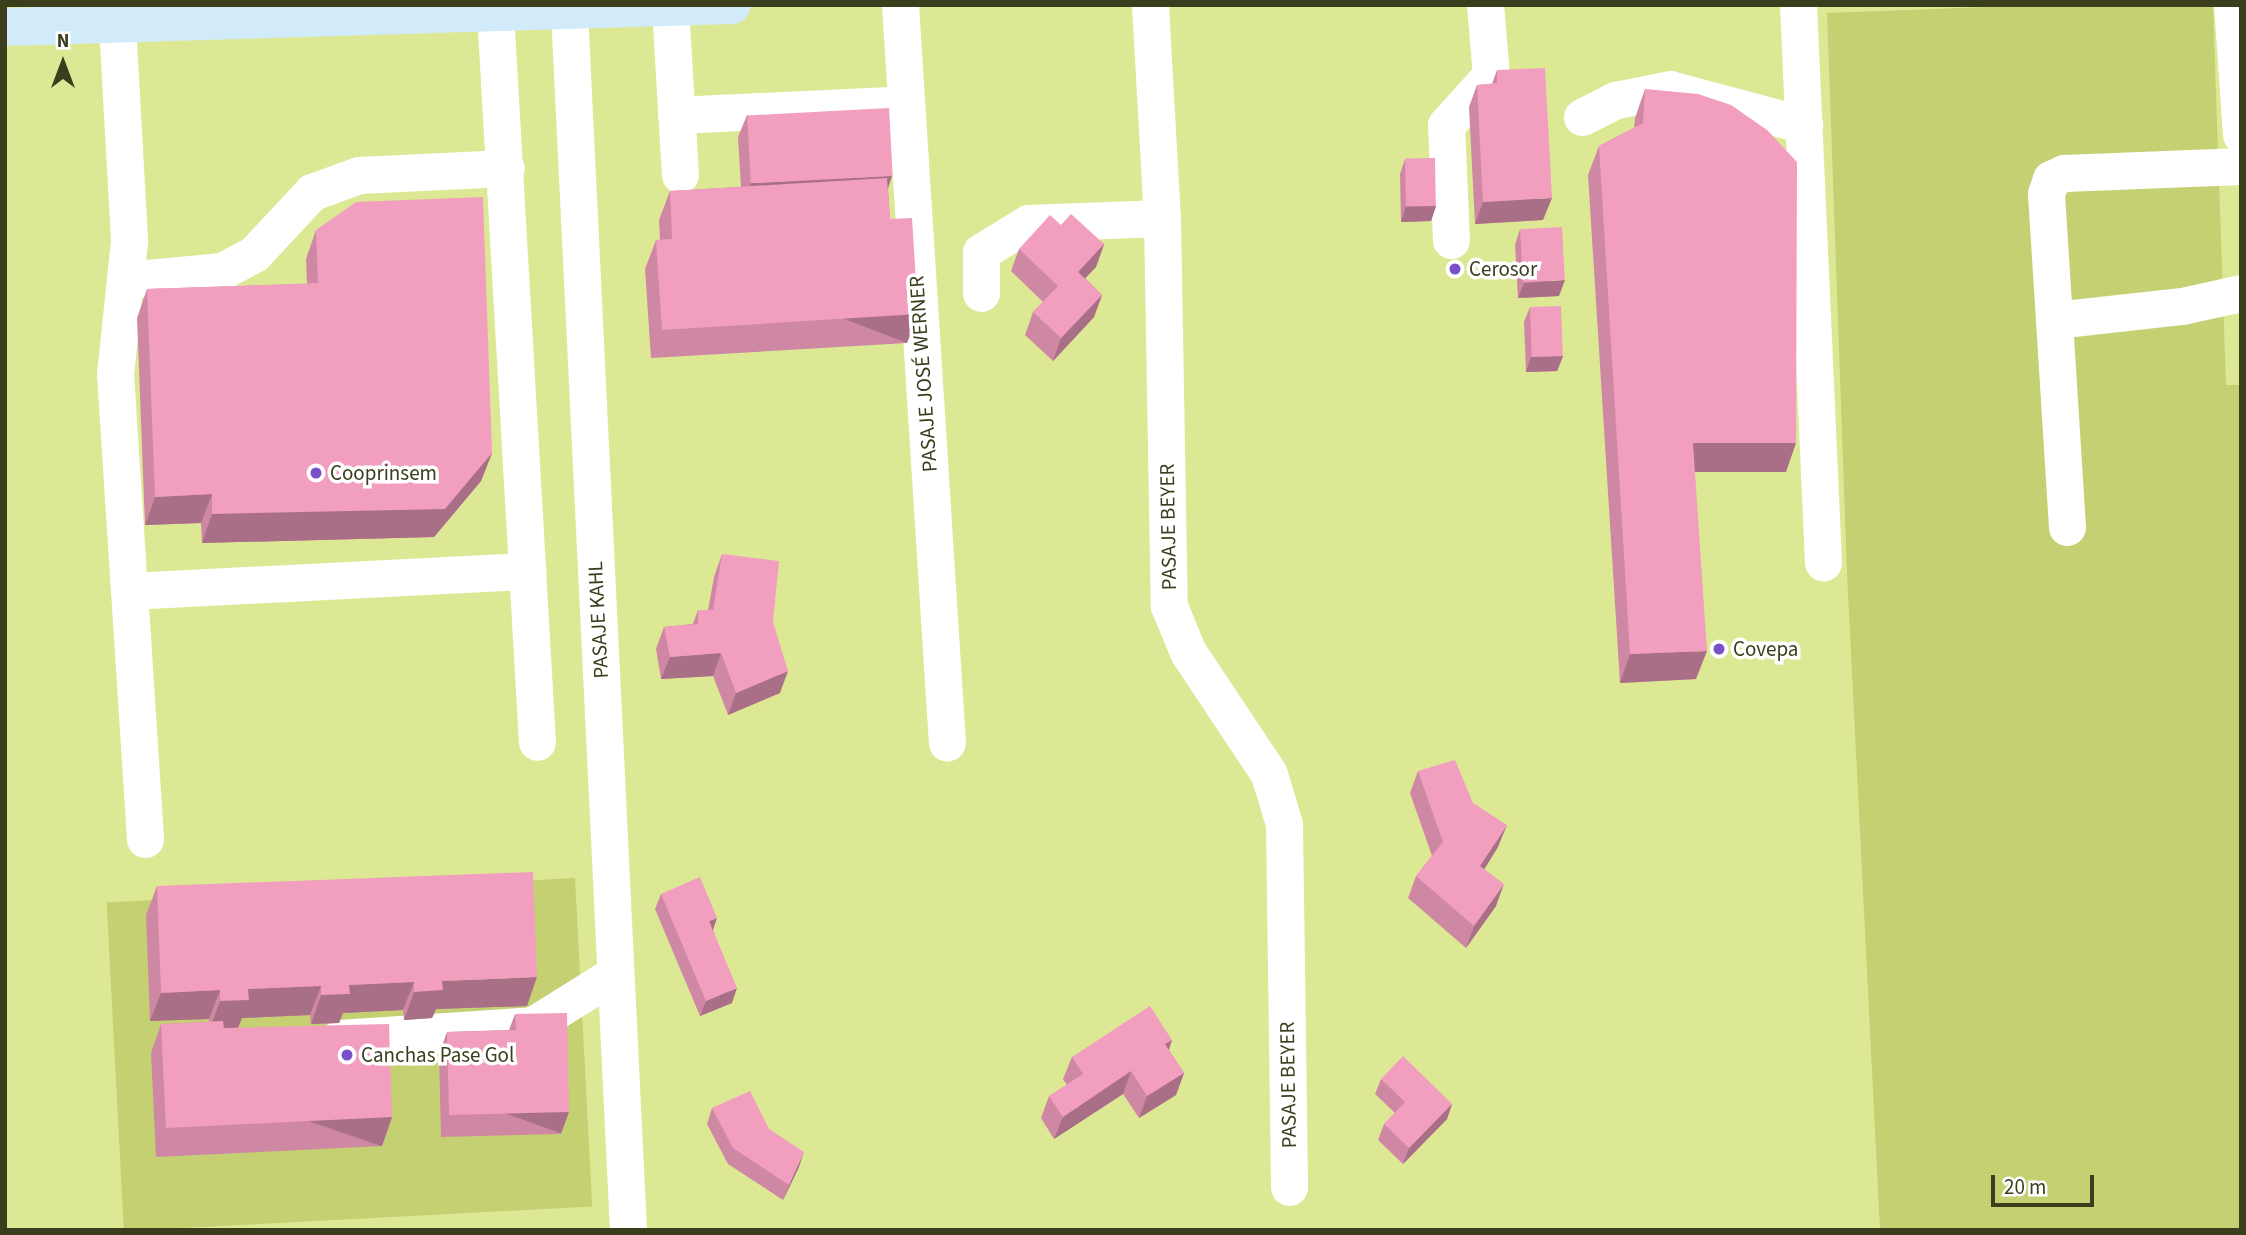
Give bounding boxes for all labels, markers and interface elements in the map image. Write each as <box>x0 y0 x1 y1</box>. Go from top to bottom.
north arrow <box>28 28 98 98</box>
text: N <box>57 28 69 55</box>
place label: Cerosor <box>1469 256 1537 282</box>
marker: Cerosor <box>1447 261 1463 277</box>
street label: PASAJE JOSÉ WERNER <box>904 275 942 473</box>
place label: Cooprinsem <box>330 460 437 486</box>
street label: PASAJE BEYER <box>1154 463 1182 591</box>
marker: Cooprinsem <box>308 465 324 481</box>
street label: PASAJE KAHL <box>582 561 614 679</box>
place label: Covepa <box>1733 636 1798 662</box>
marker: Covepa <box>1711 641 1727 657</box>
street label: PASAJE BEYER <box>1274 1021 1302 1149</box>
place label: Canchas Pase Gol <box>361 1042 514 1068</box>
marker: Canchas Pase Gol <box>339 1047 355 1063</box>
scale bar <box>1994 1162 2097 1206</box>
text: 20 m <box>2004 1172 2046 1202</box>

